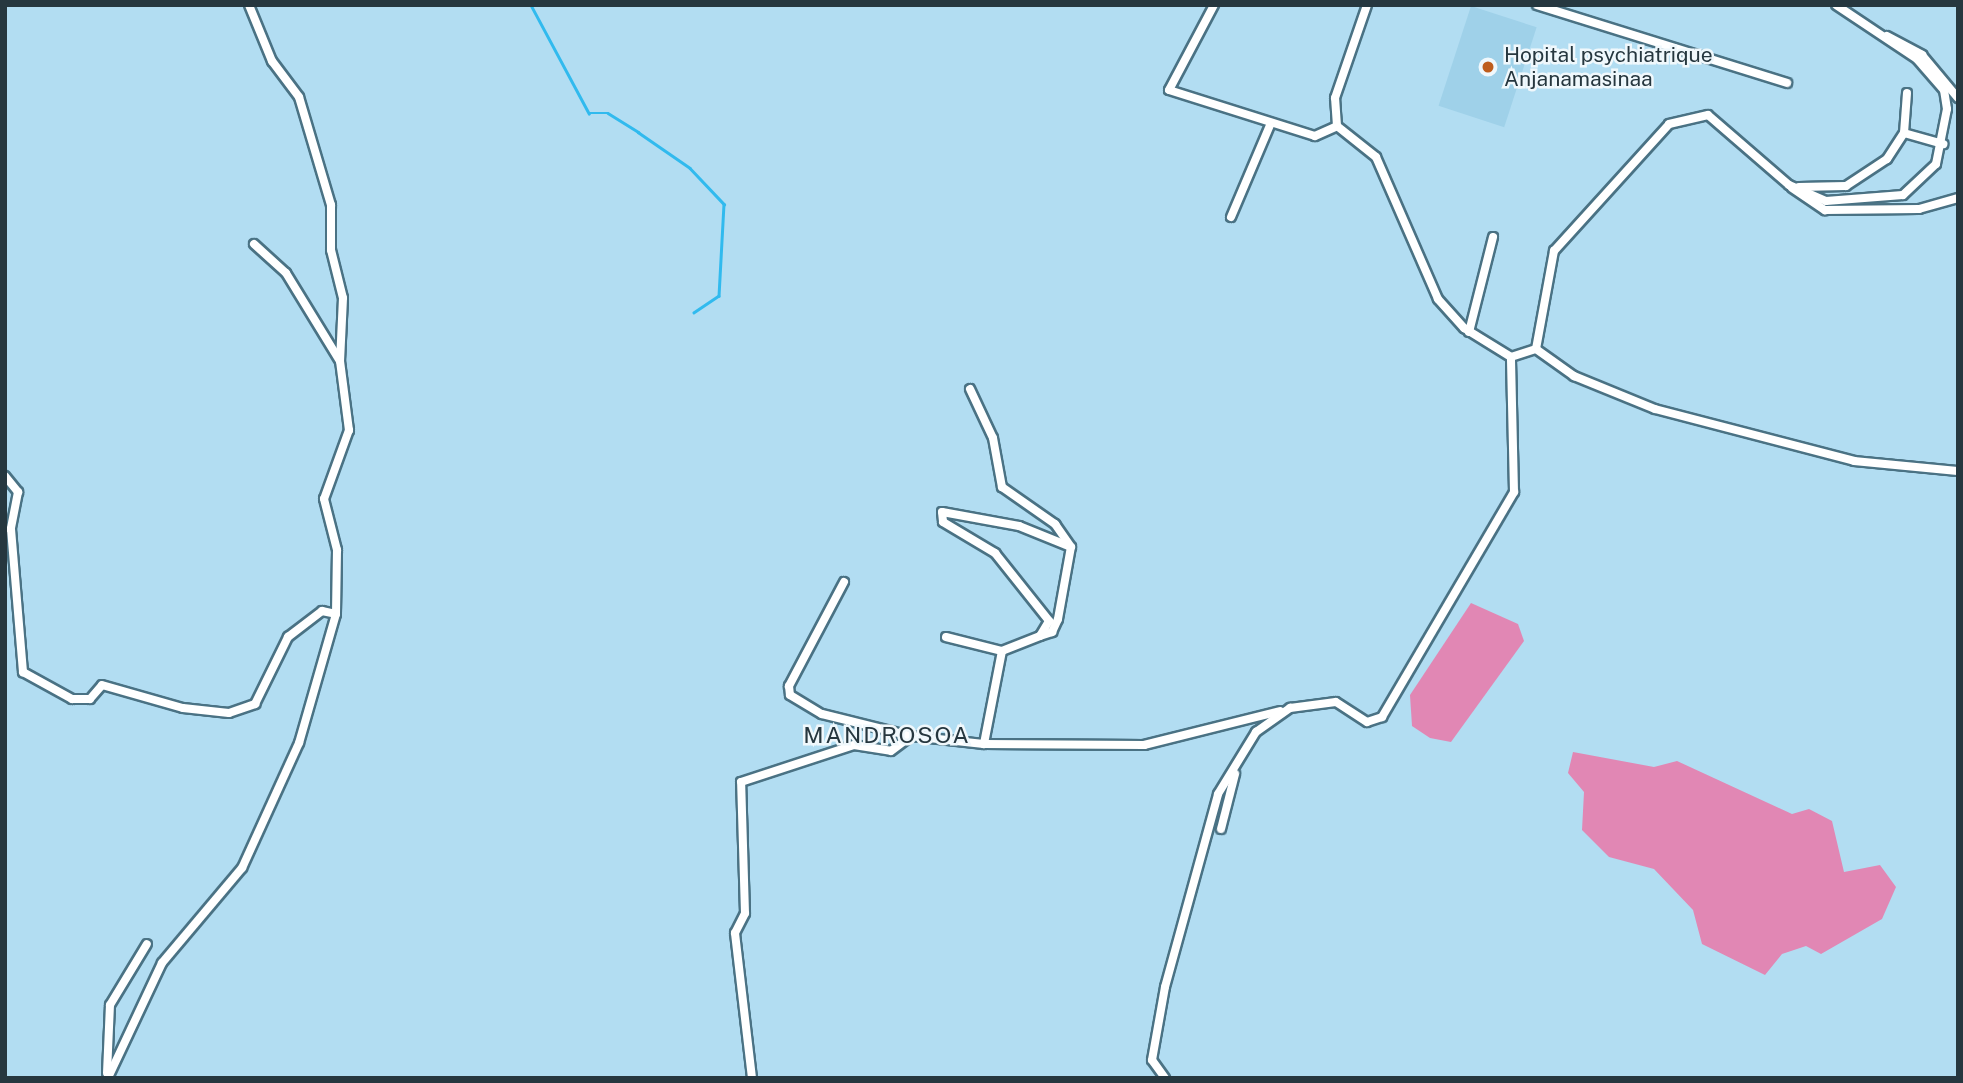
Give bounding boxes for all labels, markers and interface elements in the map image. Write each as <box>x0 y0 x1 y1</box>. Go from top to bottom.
place label: Hopital psychiatrique Anjanamasinaa <box>1504 42 1713 92</box>
marker: Hopital psychiatrique Anjanamasinaa <box>1478 57 1498 77</box>
district label: MANDROSOA <box>804 721 970 749</box>

